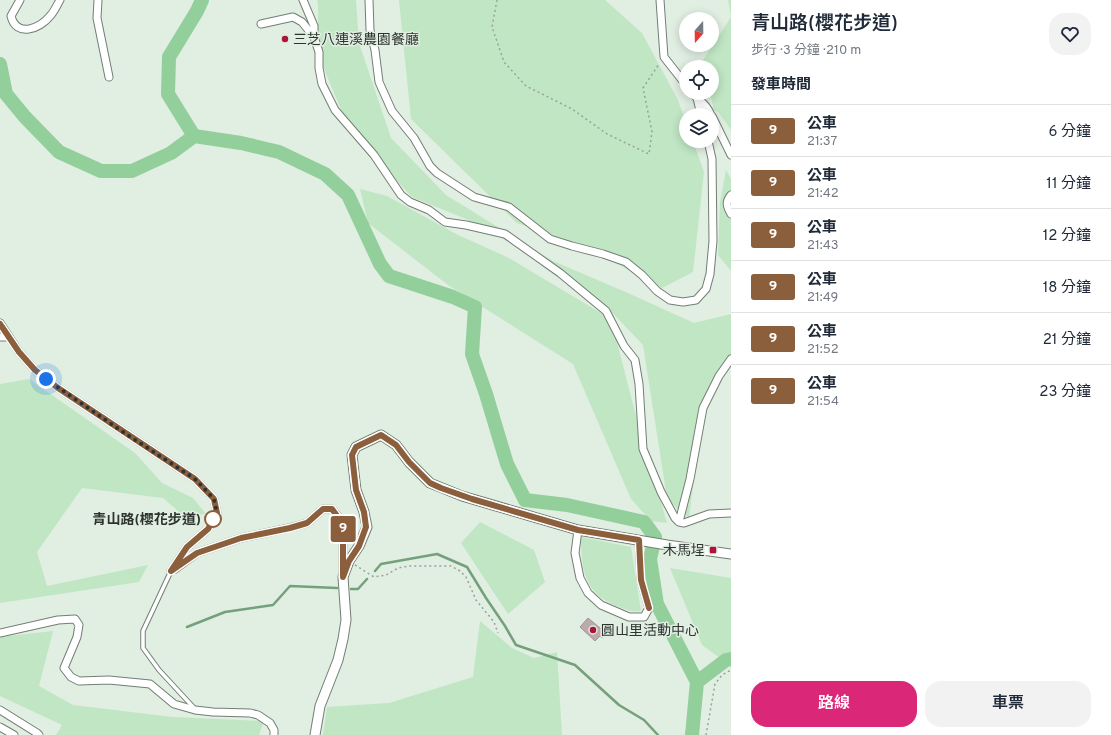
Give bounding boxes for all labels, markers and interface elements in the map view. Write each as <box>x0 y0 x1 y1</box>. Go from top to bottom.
north arrow <box>679 12 719 52</box>
map controls <box>679 12 719 148</box>
text: 青山路(櫻花步道) <box>751 12 898 36</box>
button: heart <box>1049 13 1091 55</box>
place label: 三芝八連溪農園餐廳 <box>293 31 419 49</box>
marker: 三芝八連溪農園餐廳 <box>280 34 290 44</box>
text: 步行 · 3 分鐘 · 210 m <box>751 43 861 59</box>
button: locate <box>679 60 719 100</box>
text: 發車時間 <box>751 76 811 95</box>
button: layers <box>679 108 719 148</box>
text: 公車 <box>807 115 837 134</box>
text: 9 <box>769 122 777 139</box>
text: 6 分鐘 <box>1049 123 1091 142</box>
text: 21:37 <box>807 134 837 150</box>
text: 公車 <box>807 167 837 186</box>
text: 9 <box>769 174 777 191</box>
text: 11 分鐘 <box>1046 175 1091 194</box>
text: 21:42 <box>807 186 839 202</box>
text: 公車 <box>807 219 837 238</box>
text: 9 <box>769 226 777 243</box>
text: 12 分鐘 <box>1043 227 1091 246</box>
text: 21:43 <box>807 238 839 254</box>
text: 公車 <box>807 271 837 290</box>
text: 9 <box>769 278 777 295</box>
text: 18 分鐘 <box>1043 279 1091 298</box>
text: 21:49 <box>807 290 838 306</box>
text: 公車 <box>807 323 837 342</box>
text: 9 <box>769 330 777 347</box>
text: 21 分鐘 <box>1043 331 1091 350</box>
text: 21:52 <box>807 342 839 358</box>
your location <box>36 369 56 389</box>
text: 公車 <box>807 375 837 394</box>
text: 9 <box>769 382 777 399</box>
text: 23 分鐘 <box>1039 383 1091 402</box>
text: 21:54 <box>807 394 839 410</box>
marker: 青山路(櫻花步道) <box>204 510 222 528</box>
place label: 青山路(櫻花步道) <box>93 512 201 529</box>
line badge: 9 <box>330 516 356 542</box>
text: 9 <box>339 520 347 537</box>
place label: 木馬埕 <box>663 543 705 560</box>
marker: 木馬埕 <box>708 545 718 555</box>
place label: 圓山里活動中心 <box>601 623 699 640</box>
marker: 圓山里活動中心 <box>588 625 598 635</box>
button: 路線 <box>751 681 917 727</box>
button: 車票 <box>925 681 1091 727</box>

